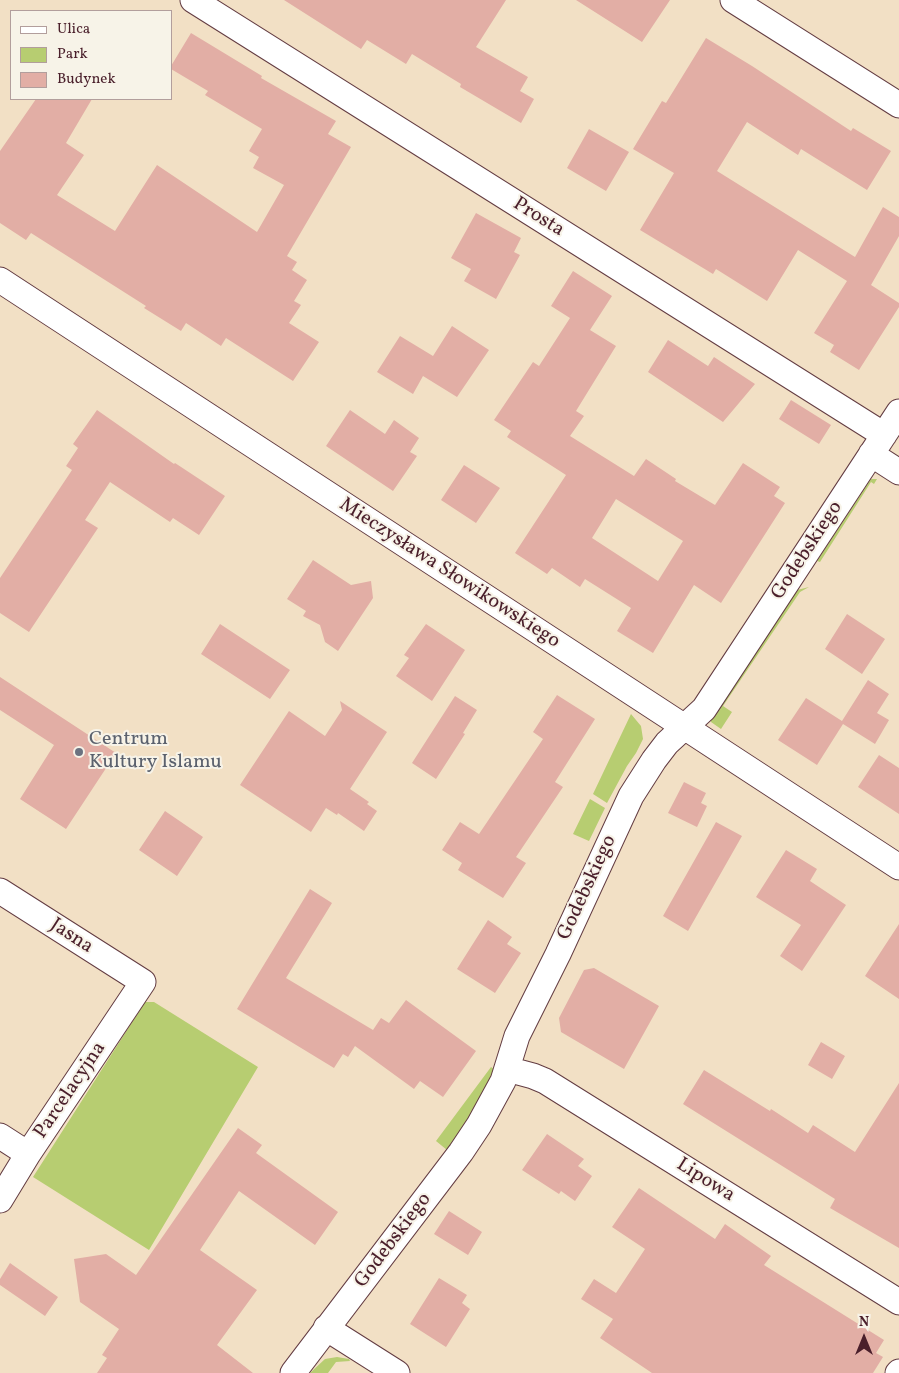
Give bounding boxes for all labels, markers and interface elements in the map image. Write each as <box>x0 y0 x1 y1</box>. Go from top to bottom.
legend <box>10 10 172 100</box>
text: Ulica <box>57 19 90 40</box>
text: Park <box>57 44 88 65</box>
text: Budynek <box>57 69 116 90</box>
street label: Prosta <box>508 193 568 243</box>
street label: Mieczysława Słowikowskiego <box>334 494 564 654</box>
street label: Godebskiego <box>767 497 849 605</box>
place label: Centrum Kultury Islamu <box>89 728 222 775</box>
marker: Centrum Kultury Islamu <box>73 746 85 758</box>
street label: Godebskiego <box>553 832 623 944</box>
street label: Jasna <box>45 914 97 960</box>
street label: Parcelacyjna <box>30 1038 112 1144</box>
street label: Lipowa <box>671 1154 739 1208</box>
street label: Godebskiego <box>350 1189 438 1293</box>
north arrow <box>839 1313 889 1363</box>
text: N <box>859 1313 869 1332</box>

